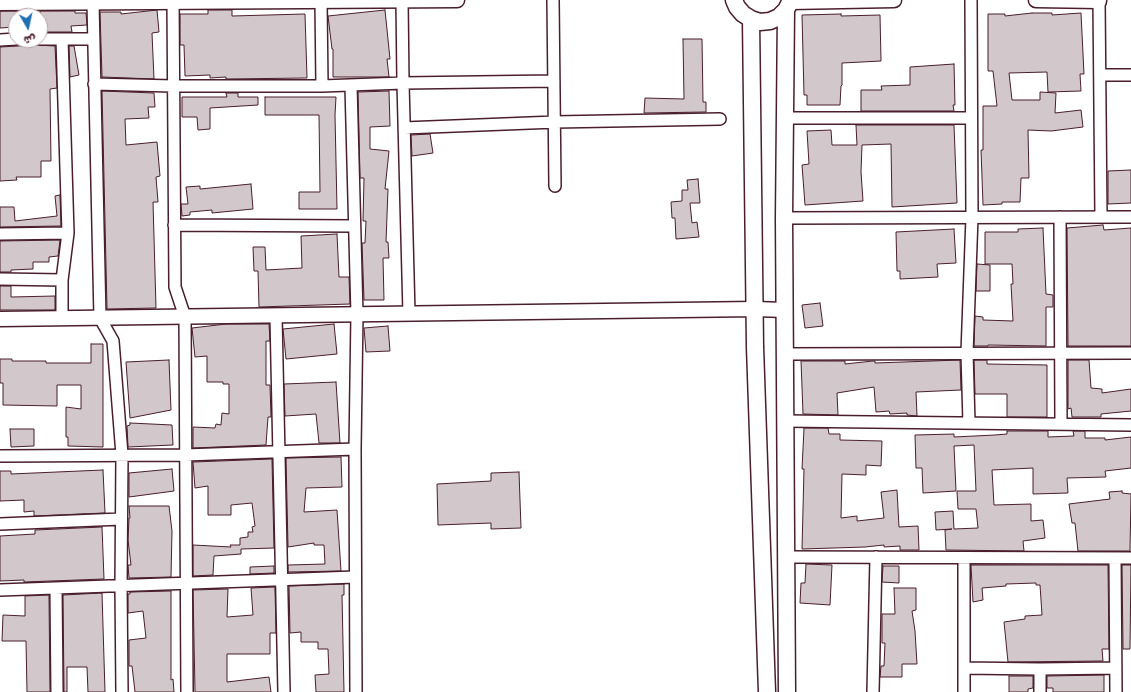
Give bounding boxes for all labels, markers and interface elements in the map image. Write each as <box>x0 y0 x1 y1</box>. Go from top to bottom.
north arrow <box>8 8 48 48</box>
text: ش <box>23 32 37 47</box>

